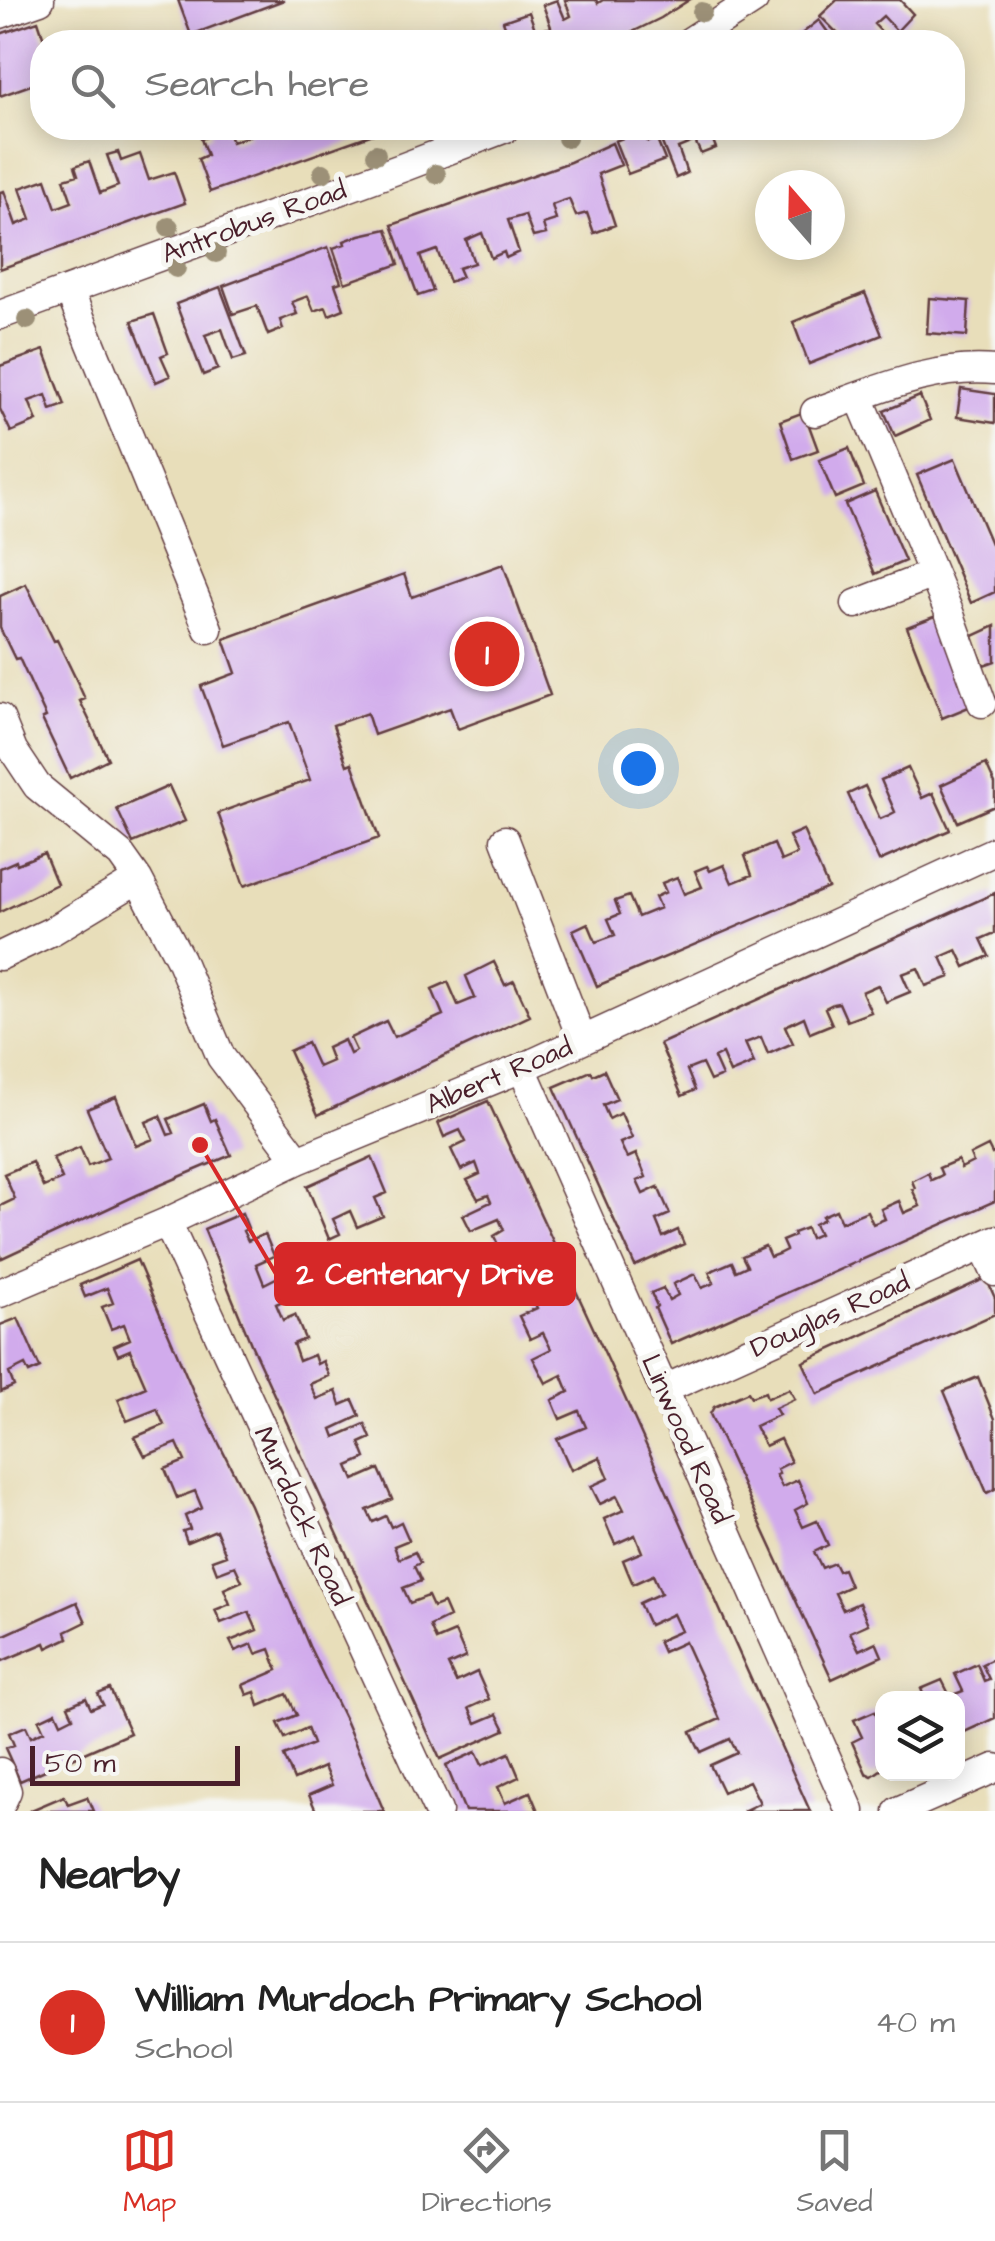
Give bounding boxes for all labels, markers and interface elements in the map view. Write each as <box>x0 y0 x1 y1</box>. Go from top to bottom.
search box <box>30 30 965 140</box>
icon: search <box>65 58 120 113</box>
text: Search here <box>145 59 369 111</box>
north arrow <box>755 170 845 260</box>
street label: Antrobus Road <box>156 171 352 273</box>
pin: 1 <box>454 616 520 692</box>
your location <box>613 743 664 794</box>
street label: Albert Road <box>420 1028 578 1124</box>
callout: 2 Centenary Drive <box>276 1244 574 1304</box>
text: 2 Centenary Drive <box>295 1254 554 1298</box>
street label: Douglas Road <box>744 1262 916 1368</box>
street label: Linwood Road <box>631 1348 741 1530</box>
street label: Murdock Road <box>243 1420 361 1612</box>
map controls <box>875 1691 965 1781</box>
button: layers <box>875 1691 965 1781</box>
scale bar <box>30 1741 240 1786</box>
text: 50 m <box>45 1744 116 1783</box>
text: Nearby <box>40 1847 180 1905</box>
text: William Murdoch Primary School <box>135 1974 702 2026</box>
text: 1 <box>70 2000 75 2045</box>
text: 40 m <box>875 2000 955 2045</box>
text: School <box>135 2026 233 2071</box>
tab: Map <box>122 2123 177 2222</box>
tab: Directions <box>422 2123 552 2222</box>
tab: Saved <box>796 2123 873 2222</box>

